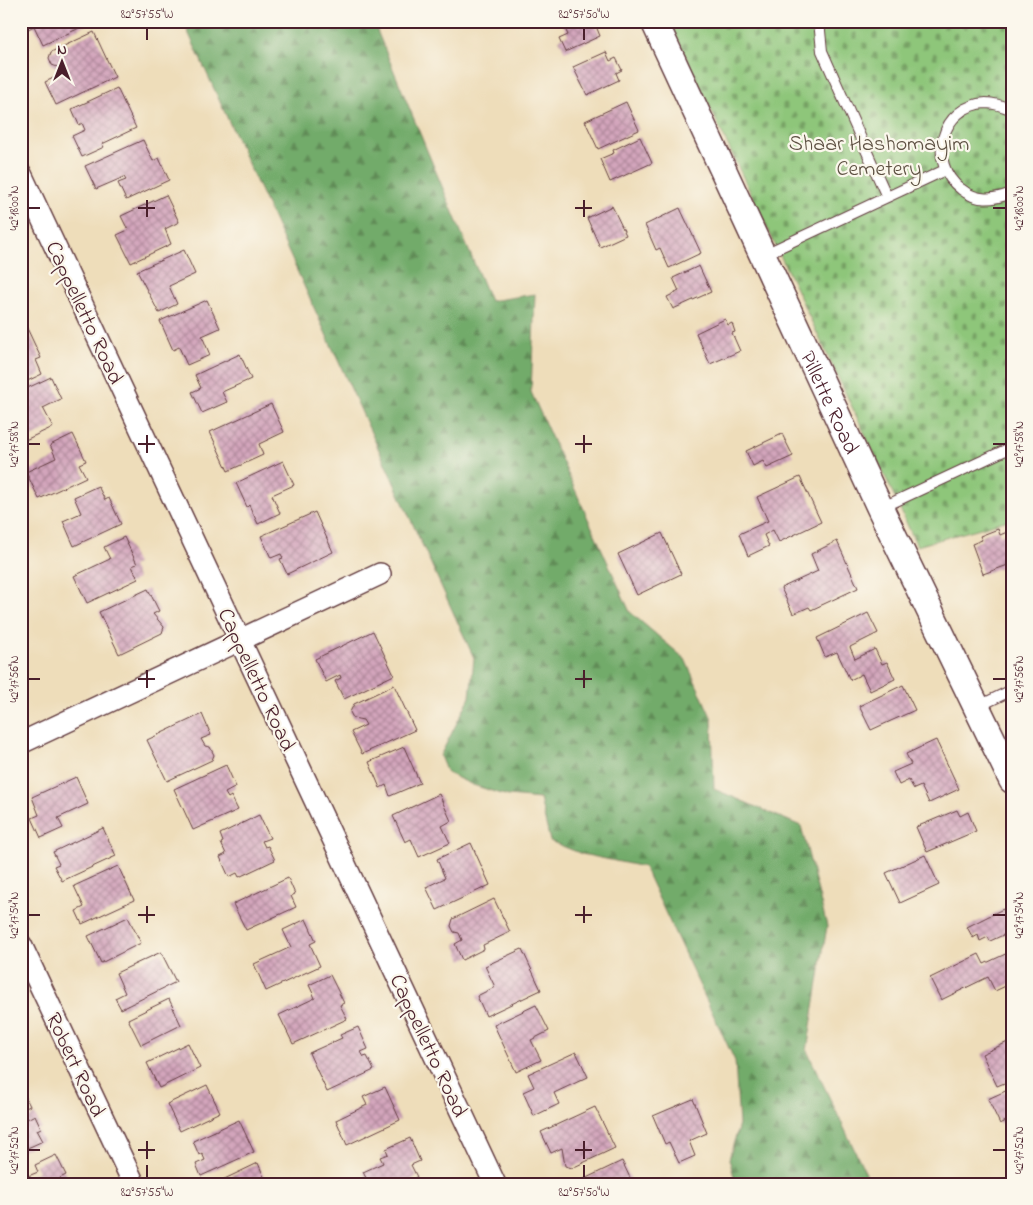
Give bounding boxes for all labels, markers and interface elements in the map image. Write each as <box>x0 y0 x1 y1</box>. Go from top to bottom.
text: 82°57'55"W <box>121 6 173 24</box>
text: 82°57'50"W <box>559 6 609 24</box>
north arrow <box>38 38 88 88</box>
text: N <box>57 40 67 61</box>
park label: Shaar Hashomayim Cemetery <box>789 129 969 187</box>
text: 42°18'00"N <box>6 186 24 230</box>
text: 42°18'00"N <box>1011 186 1029 230</box>
street label: Cappelletto Road <box>36 236 130 390</box>
street label: Pillette Road <box>790 346 866 460</box>
text: 42°17'58"N <box>6 421 24 467</box>
text: 42°17'58"N <box>1011 421 1029 467</box>
street label: Cappelletto Road <box>208 603 302 757</box>
text: 42°17'56"N <box>6 655 24 703</box>
text: 42°17'56"N <box>1011 655 1029 703</box>
text: 42°17'54"N <box>6 892 24 938</box>
text: 42°17'54"N <box>1011 892 1029 938</box>
street label: Cappelletto Road <box>380 969 474 1123</box>
street label: Robert Road <box>36 1008 112 1123</box>
text: 42°17'52"N <box>6 1126 24 1174</box>
text: 42°17'52"N <box>1011 1126 1029 1174</box>
text: 82°57'55"W <box>121 1184 173 1202</box>
text: 82°57'50"W <box>559 1184 609 1202</box>

